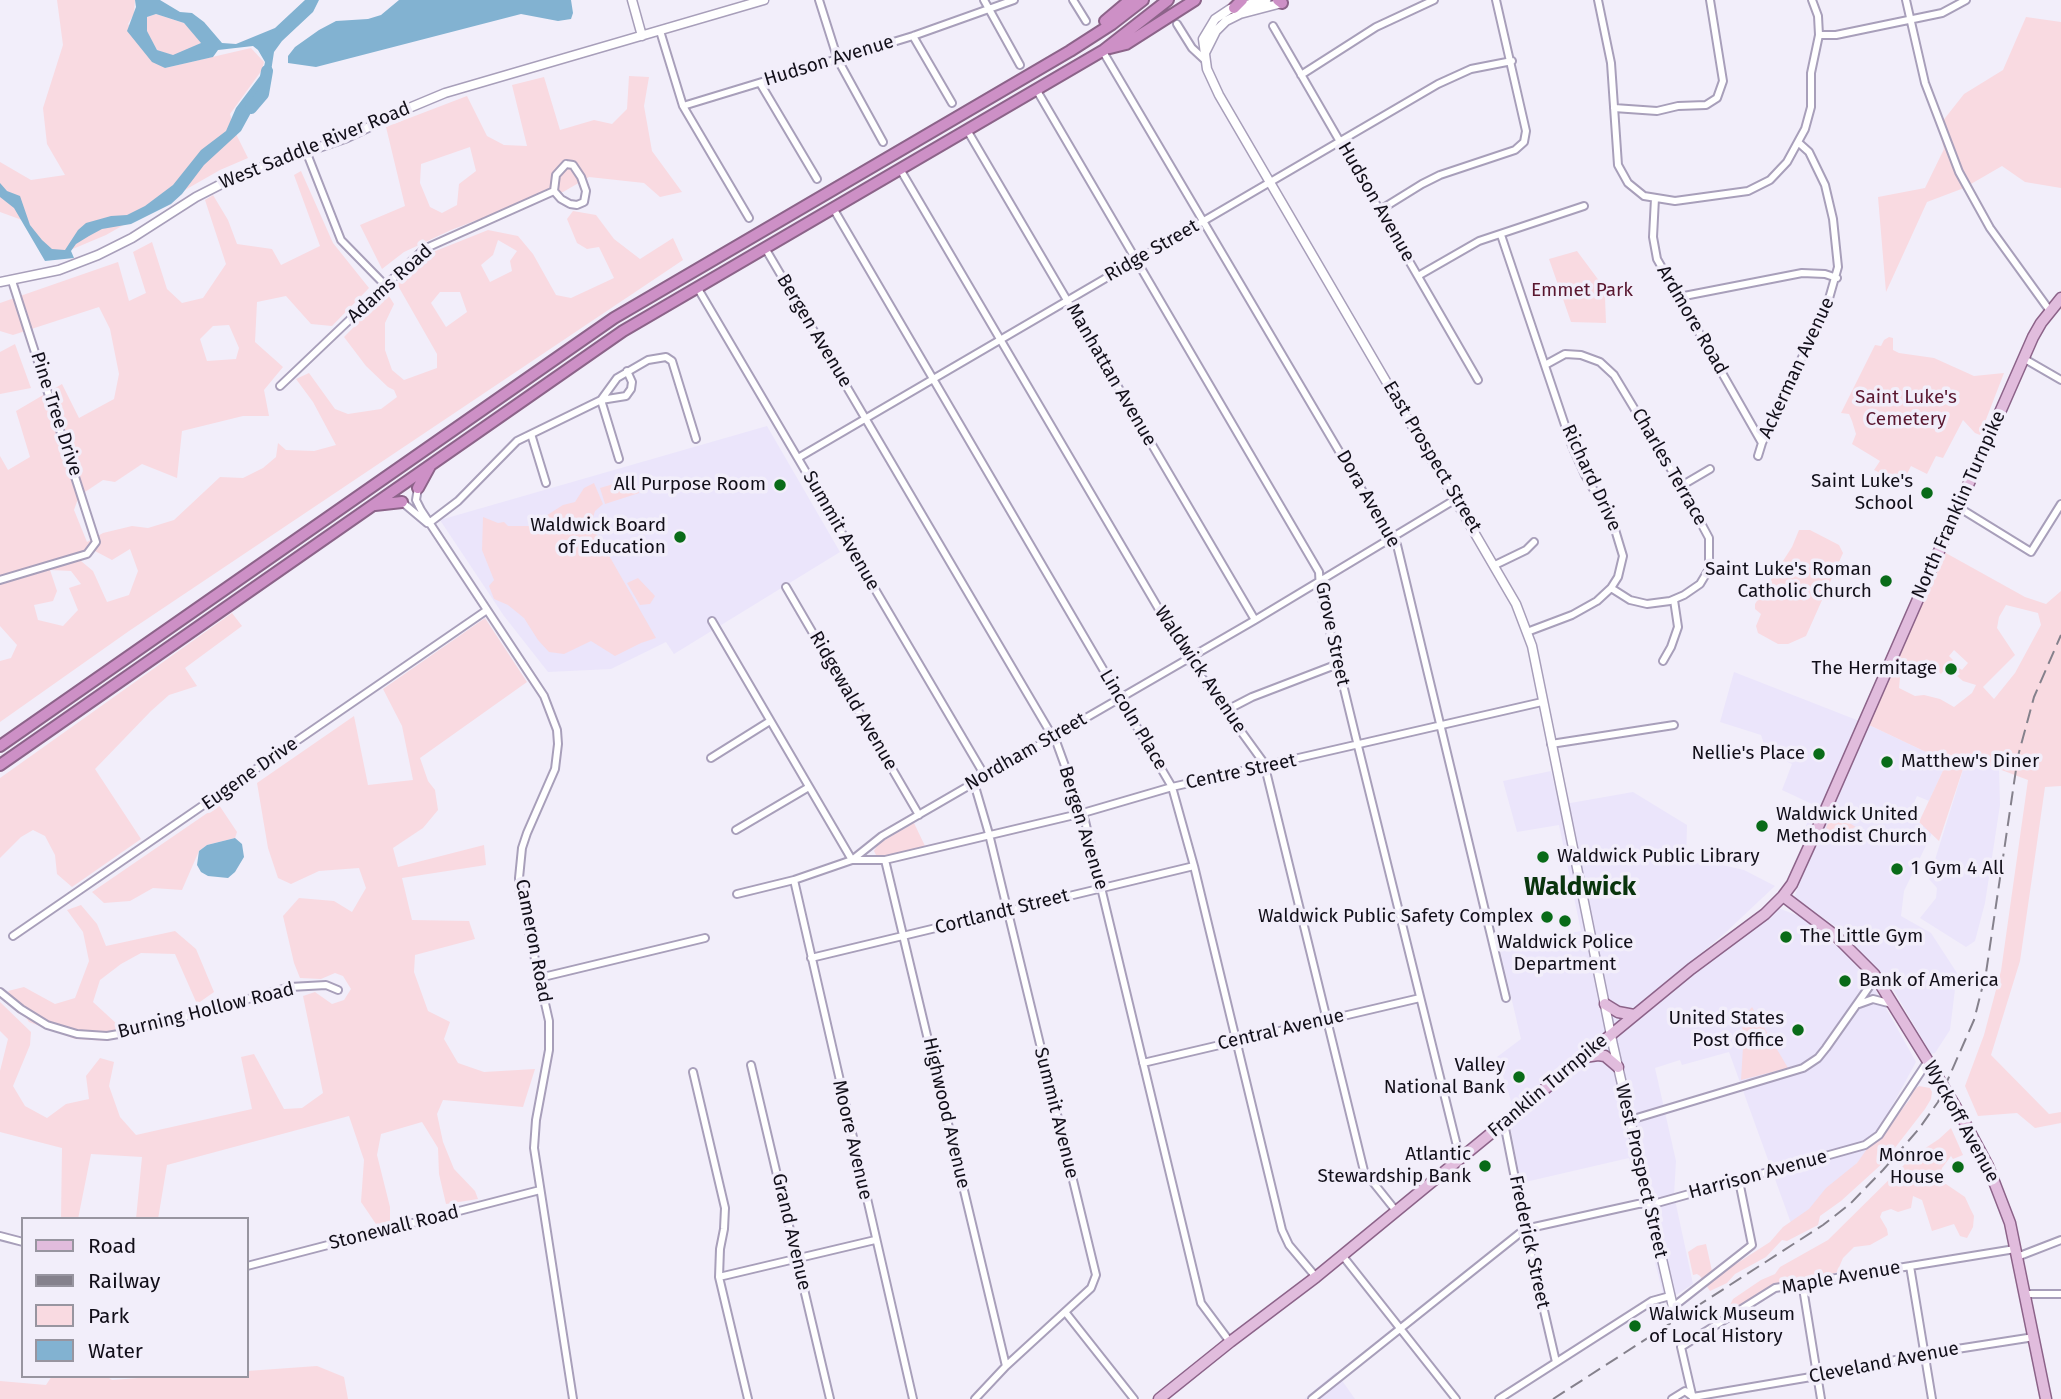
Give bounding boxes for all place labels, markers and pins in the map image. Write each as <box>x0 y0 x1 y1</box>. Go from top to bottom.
place label: Saint Luke's School <box>1811 471 1913 515</box>
place label: All Purpose Room <box>614 474 766 496</box>
marker: All Purpose Room <box>772 477 788 493</box>
marker: Saint Luke's School <box>1919 485 1935 501</box>
place label: Waldwick Board of Education <box>530 515 666 559</box>
marker: Waldwick Board of Education <box>672 529 688 545</box>
place label: Saint Luke's Roman Catholic Church <box>1705 559 1872 603</box>
marker: Saint Luke's Roman Catholic Church <box>1878 573 1894 589</box>
place label: The Hermitage <box>1812 658 1937 680</box>
marker: The Hermitage <box>1943 661 1959 677</box>
place label: Nellie's Place <box>1691 743 1805 765</box>
marker: Nellie's Place <box>1811 746 1827 762</box>
place label: Matthew's Diner <box>1901 751 2039 773</box>
marker: Matthew's Diner <box>1879 754 1895 770</box>
place label: Waldwick United Methodist Church <box>1776 804 1927 848</box>
marker: Waldwick United Methodist Church <box>1754 818 1770 834</box>
place label: Waldwick Public Library <box>1557 846 1760 868</box>
marker: Waldwick Public Library <box>1535 849 1551 865</box>
place label: 1 Gym 4 All <box>1911 858 2004 880</box>
marker: 1 Gym 4 All <box>1889 861 1905 877</box>
place label: Waldwick Public Safety Complex <box>1258 906 1533 928</box>
marker: Waldwick Public Safety Complex <box>1539 909 1555 925</box>
marker: Waldwick Police Department <box>1557 913 1573 929</box>
place label: The Little Gym <box>1800 926 1923 948</box>
marker: The Little Gym <box>1778 929 1794 945</box>
place label: Waldwick Police Department <box>1497 932 1633 976</box>
place label: Bank of America <box>1859 970 1999 992</box>
marker: Bank of America <box>1837 973 1853 989</box>
place label: United States Post Office <box>1668 1008 1784 1052</box>
marker: United States Post Office <box>1790 1022 1806 1038</box>
place label: Valley National Bank <box>1384 1055 1505 1099</box>
marker: Valley National Bank <box>1511 1069 1527 1085</box>
place label: Atlantic Stewardship Bank <box>1317 1144 1471 1188</box>
place label: Monroe House <box>1879 1145 1944 1189</box>
marker: Atlantic Stewardship Bank <box>1477 1158 1493 1174</box>
marker: Monroe House <box>1950 1159 1966 1175</box>
place label: Walwick Museum of Local History <box>1649 1304 1795 1348</box>
marker: Walwick Museum of Local History <box>1627 1318 1643 1334</box>

